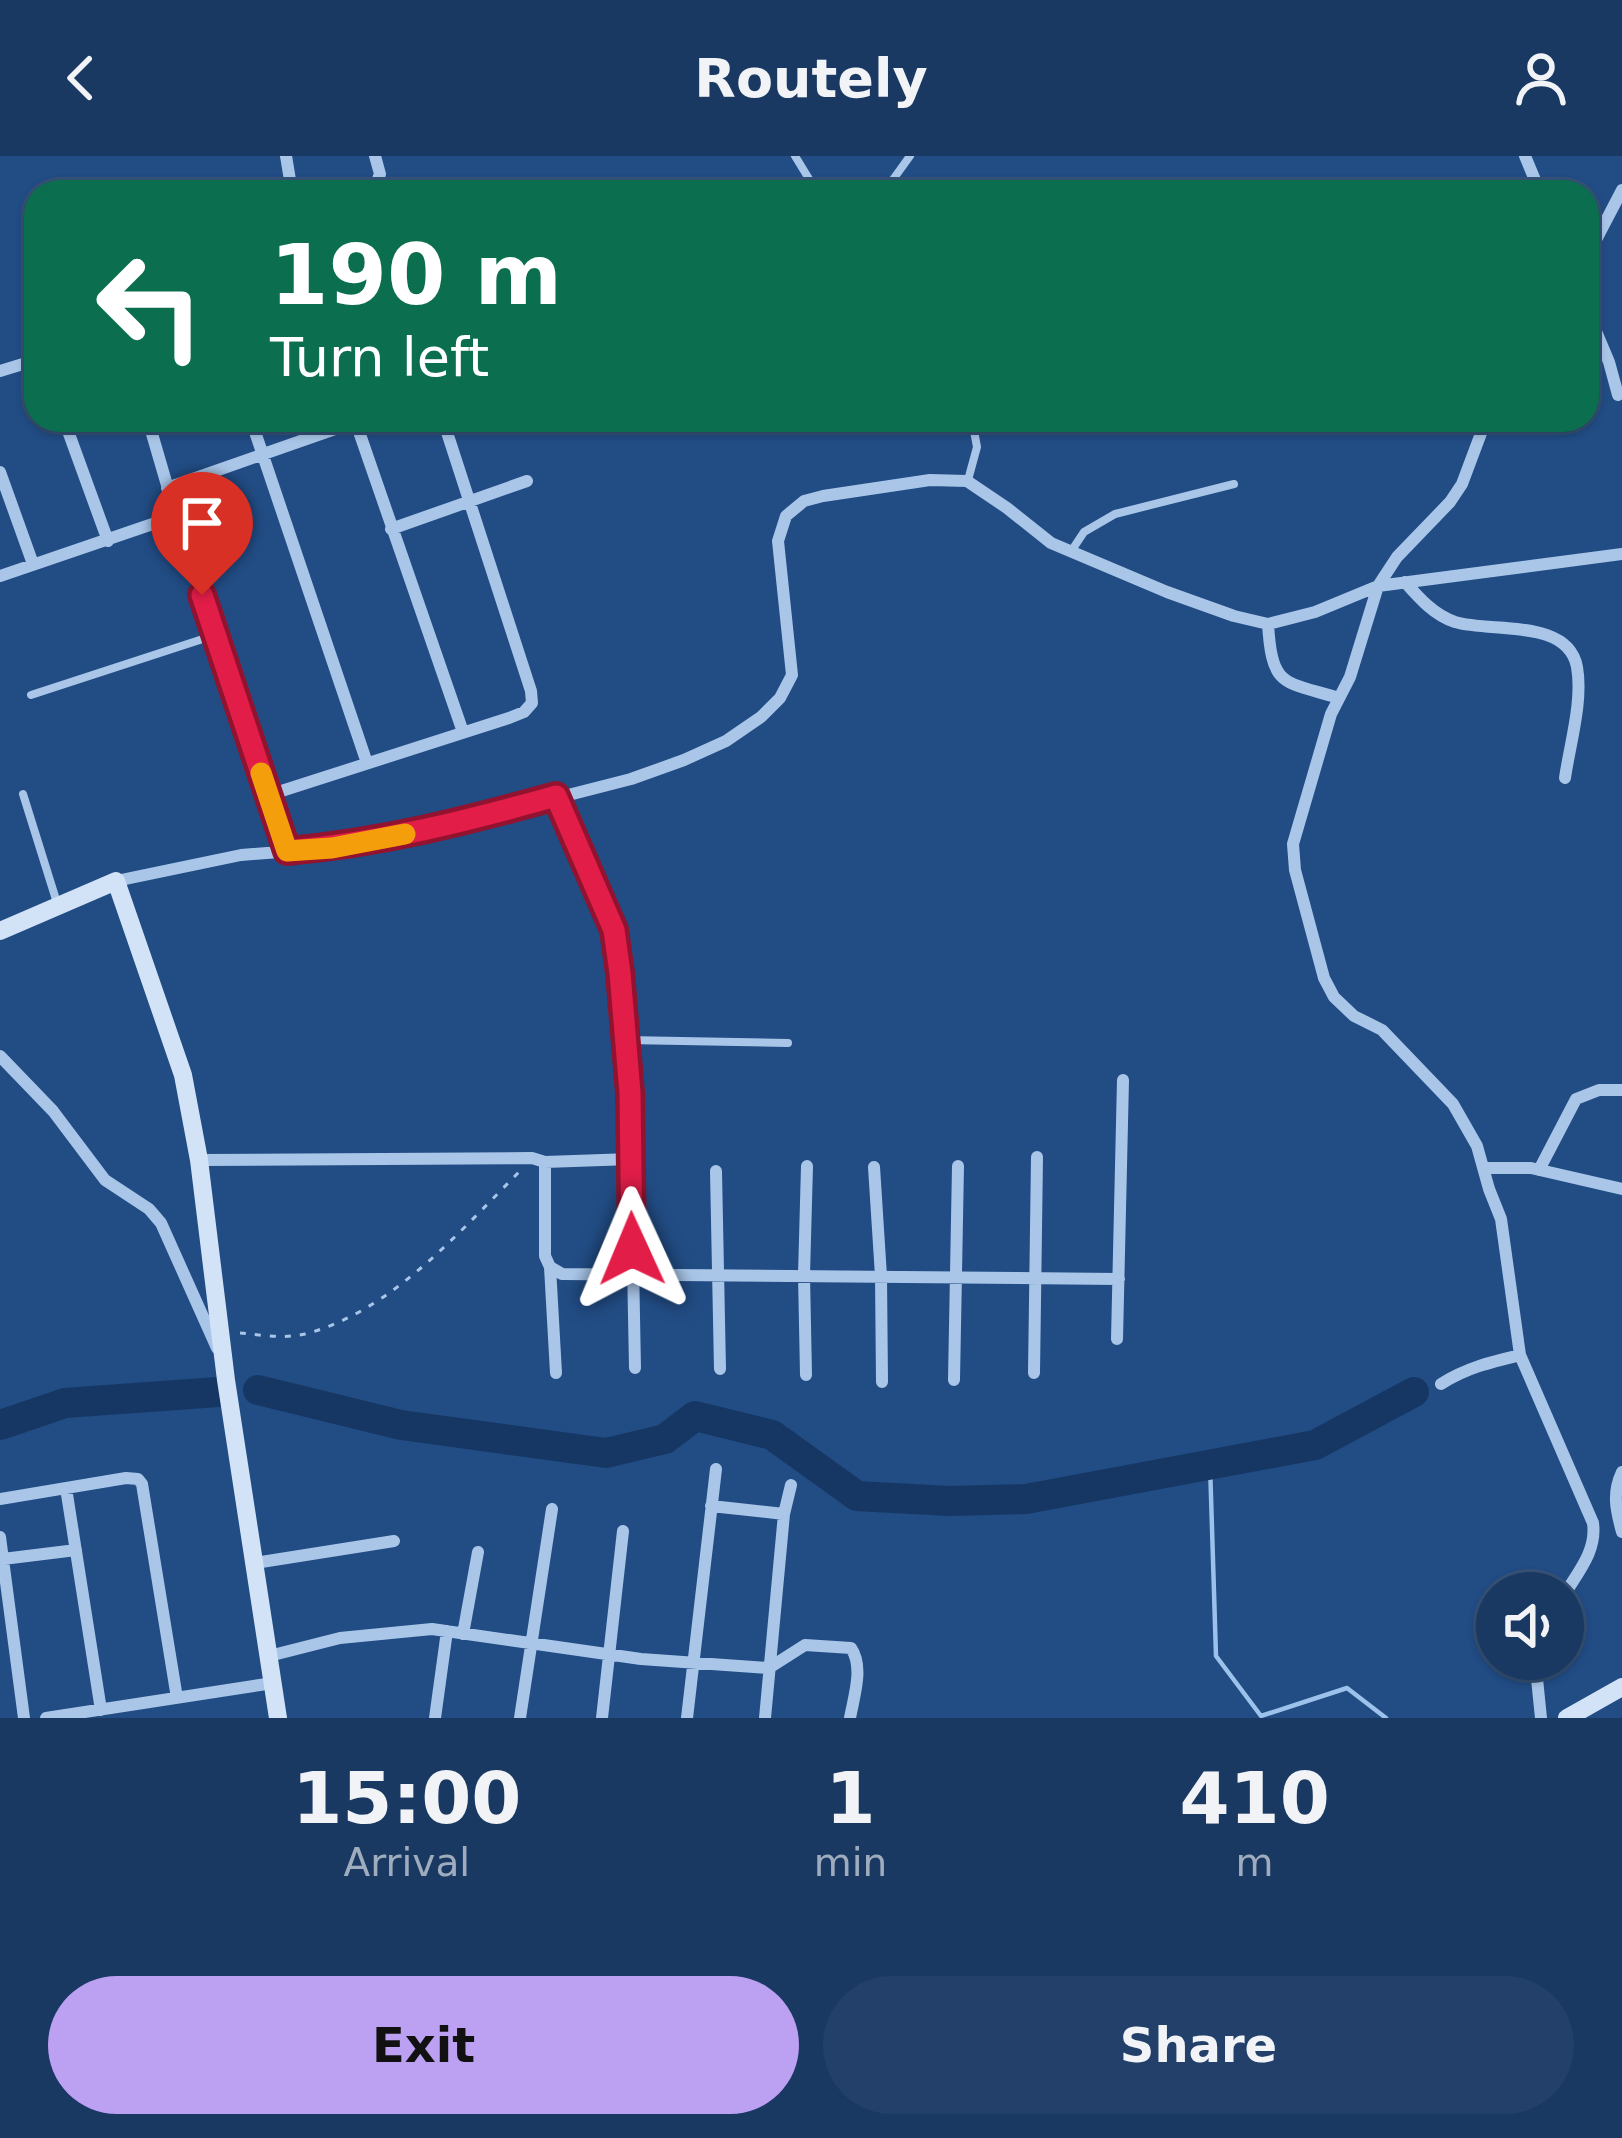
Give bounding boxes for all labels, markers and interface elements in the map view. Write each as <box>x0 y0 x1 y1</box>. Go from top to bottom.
icon: back <box>48 45 114 111</box>
icon: person <box>1508 45 1574 111</box>
text: Routely <box>694 47 928 110</box>
text: 190 m <box>270 226 562 324</box>
icon: left <box>72 228 228 384</box>
text: Turn left <box>270 326 489 389</box>
pin <box>151 472 253 595</box>
icon: arrive <box>169 490 235 556</box>
position arrow <box>569 1186 695 1312</box>
map controls <box>1476 1572 1584 1680</box>
button: sound <box>1476 1572 1584 1680</box>
text: 15:00 <box>292 1756 521 1840</box>
text: 1 <box>825 1756 875 1840</box>
text: 410 <box>1179 1756 1330 1840</box>
text: Arrival <box>343 1840 470 1885</box>
text: min <box>814 1840 887 1885</box>
text: m <box>1236 1840 1274 1885</box>
button: Exit <box>48 1976 799 2114</box>
button: Share <box>823 1976 1574 2114</box>

